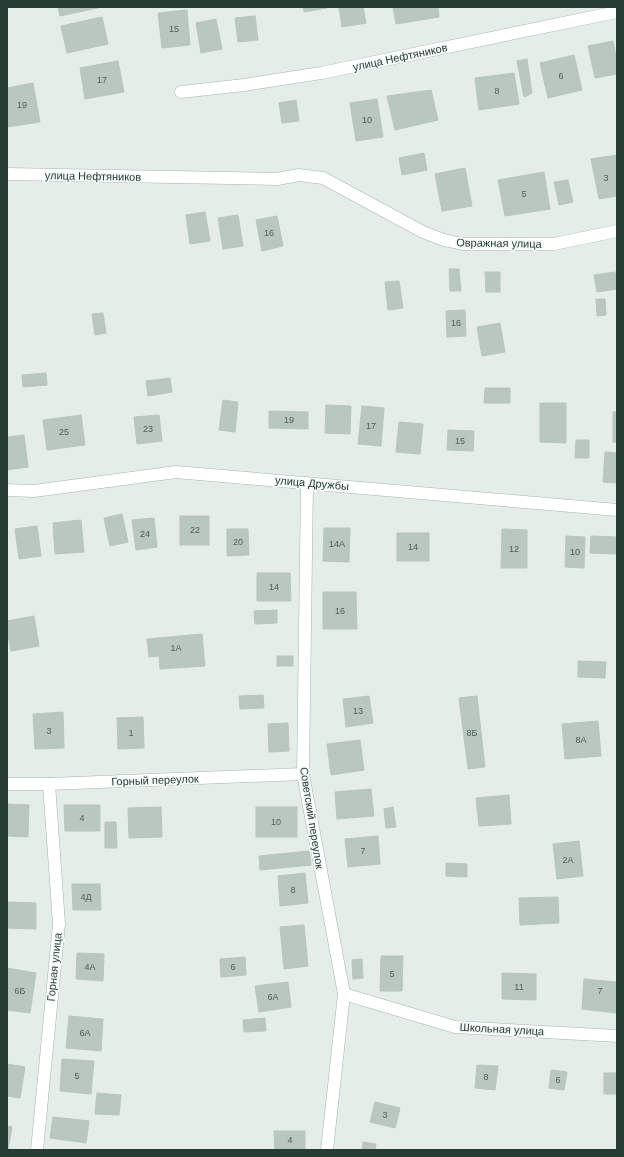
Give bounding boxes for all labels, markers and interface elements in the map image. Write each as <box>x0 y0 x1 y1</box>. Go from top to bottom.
house number: 15 <box>169 24 179 34</box>
street label: улица Нефтяников <box>352 41 448 73</box>
house number: 6 <box>558 71 564 81</box>
house number: 17 <box>97 75 107 85</box>
house number: 8 <box>494 86 500 96</box>
house number: 19 <box>17 100 27 110</box>
house number: 10 <box>362 115 372 125</box>
street label: улица Нефтяников <box>45 169 141 183</box>
house number: 3 <box>603 173 609 183</box>
house number: 5 <box>521 189 527 199</box>
house number: 16 <box>264 228 274 238</box>
street label: Овражная улица <box>456 236 543 250</box>
house number: 16 <box>451 318 461 328</box>
house number: 19 <box>284 415 294 425</box>
house number: 17 <box>366 421 376 431</box>
house number: 23 <box>143 424 153 434</box>
house number: 25 <box>59 427 69 437</box>
house number: 15 <box>455 436 465 446</box>
street label: улица Дружбы <box>275 474 349 492</box>
house number: 22 <box>190 525 200 535</box>
house number: 24 <box>140 529 150 539</box>
house number: 20 <box>233 537 243 547</box>
house number: 14А <box>329 539 345 549</box>
house number: 14 <box>408 542 418 552</box>
house number: 12 <box>509 544 519 554</box>
house number: 10 <box>570 547 580 557</box>
house number: 14 <box>269 582 279 592</box>
house number: 16 <box>335 606 345 616</box>
house number: 1А <box>170 643 182 653</box>
house number: 13 <box>353 706 363 716</box>
house number: 3 <box>46 726 52 736</box>
house number: 1 <box>128 728 134 738</box>
house number: 8Б <box>467 728 478 738</box>
house number: 8А <box>575 735 587 745</box>
street label: Советский переулок <box>298 766 326 870</box>
street label: Горный переулок <box>111 772 199 788</box>
house number: 4 <box>79 813 85 823</box>
house number: 10 <box>271 817 281 827</box>
house number: 7 <box>360 846 366 856</box>
house number: 2А <box>562 855 574 865</box>
house number: 8 <box>290 885 296 895</box>
house number: 4Д <box>80 892 92 902</box>
street label: Горная улица <box>44 931 64 1002</box>
house number: 4А <box>84 962 96 972</box>
house number: 6 <box>230 962 236 972</box>
house number: 5 <box>389 969 395 979</box>
house number: 11 <box>514 982 524 992</box>
house number: 6Б <box>15 986 26 996</box>
house number: 7 <box>597 986 603 996</box>
house number: 6А <box>267 992 279 1002</box>
street label: Школьная улица <box>459 1021 545 1037</box>
house number: 6А <box>79 1028 91 1038</box>
house number: 5 <box>74 1071 80 1081</box>
house number: 8 <box>483 1072 489 1082</box>
house number: 6 <box>555 1075 561 1085</box>
house number: 3 <box>382 1110 388 1120</box>
house number: 4 <box>287 1135 293 1145</box>

